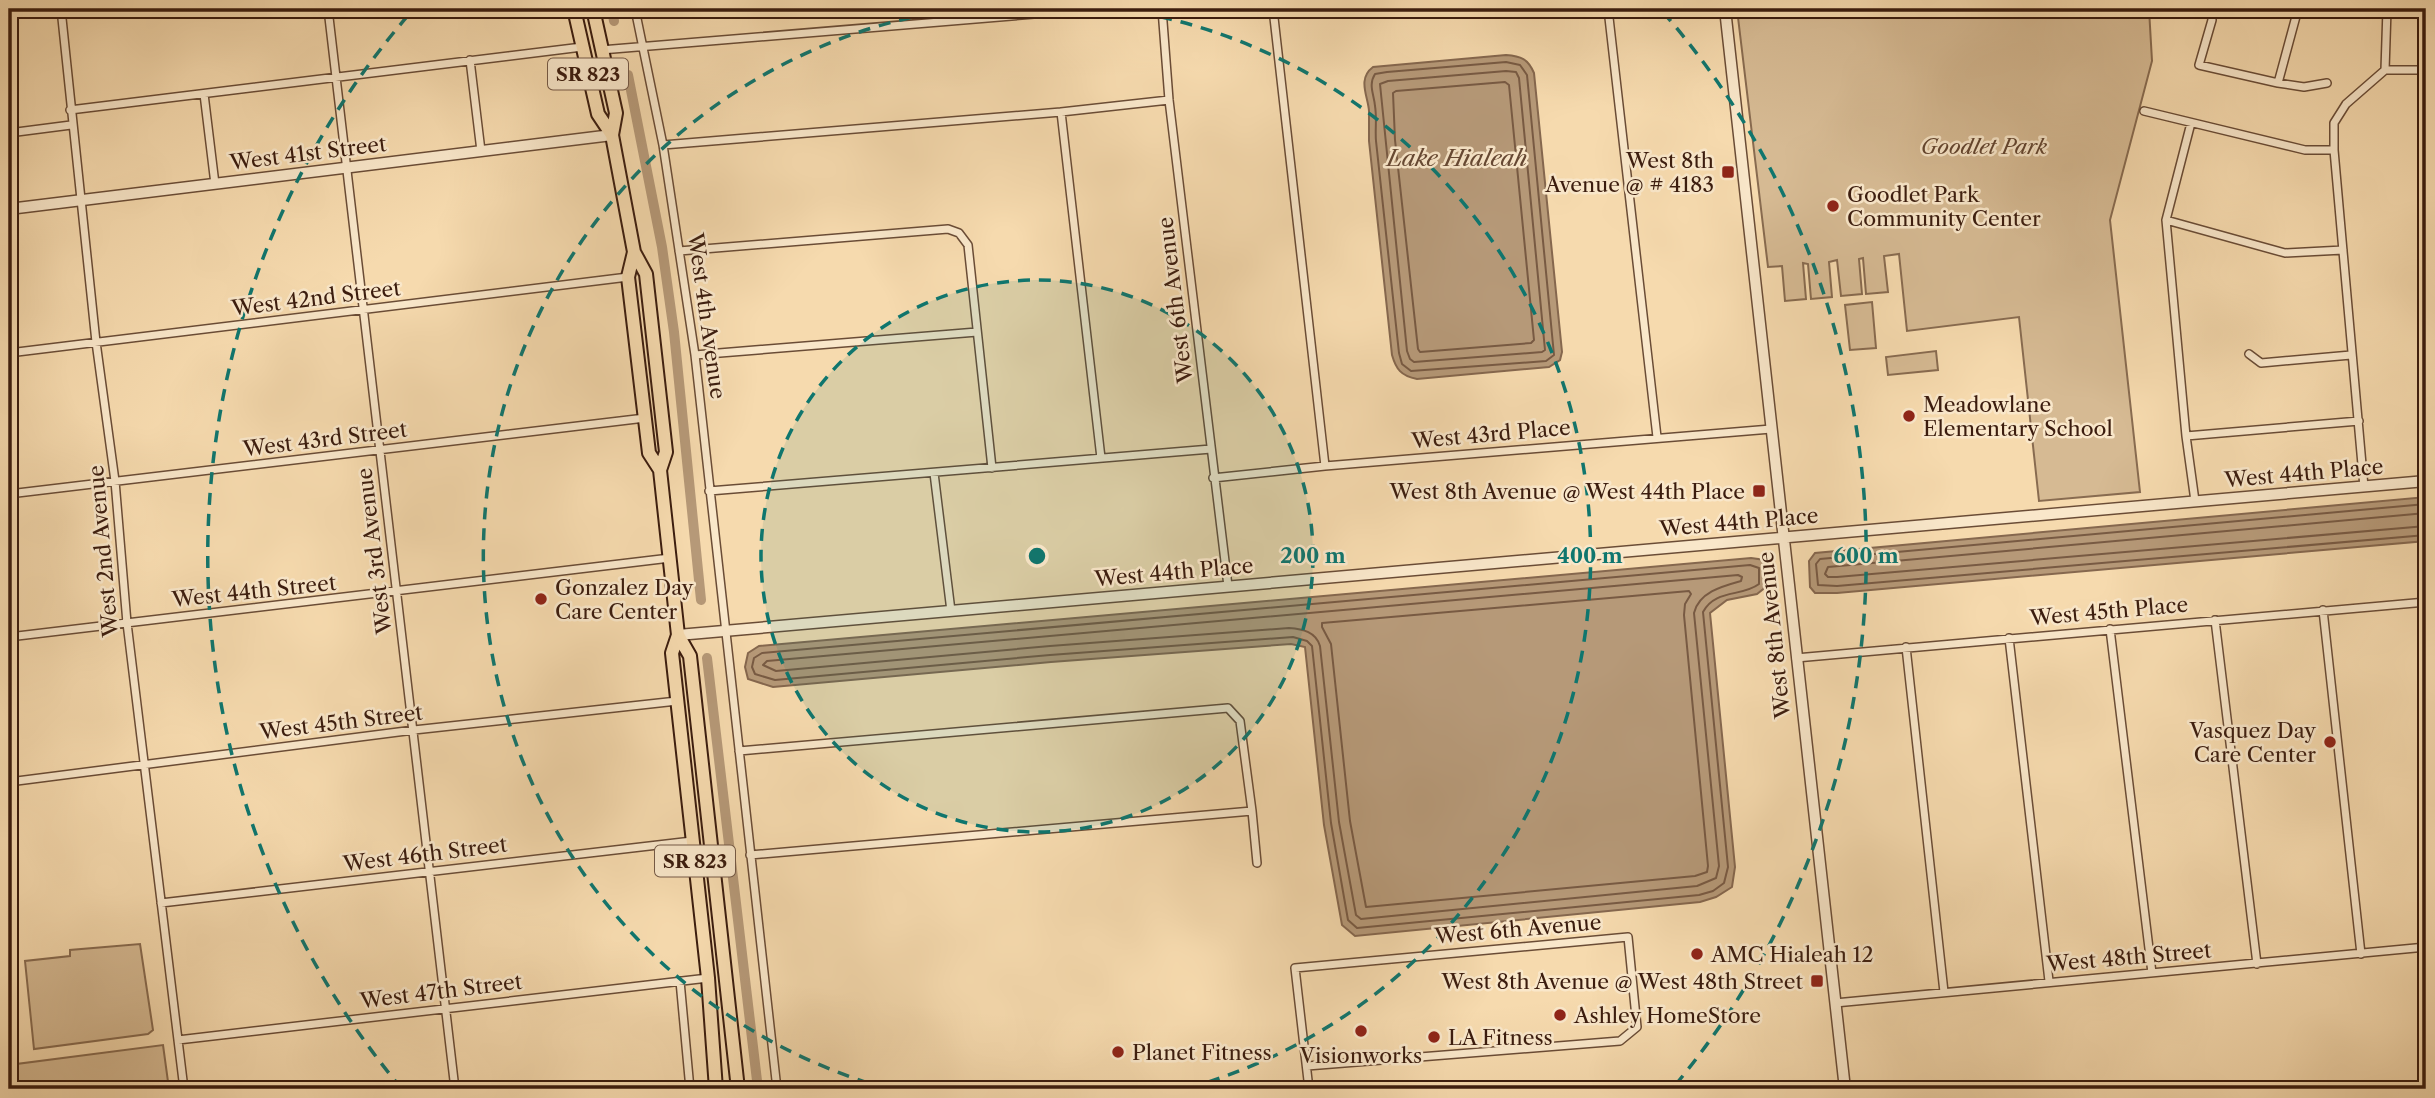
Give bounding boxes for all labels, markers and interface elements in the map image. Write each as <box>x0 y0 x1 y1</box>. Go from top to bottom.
road number: SR 823 <box>548 58 628 90</box>
street label: West 41st Street <box>227 131 388 175</box>
park label: Goodlet Park <box>1921 134 2047 159</box>
water label: Lake Hialeah <box>1385 144 1527 172</box>
place label: West 8th Avenue @ # 4183 <box>1544 148 1714 197</box>
marker: West 8th Avenue @ # 4183 <box>1720 164 1736 180</box>
place label: Goodlet Park Community Center <box>1847 182 2041 231</box>
marker: Goodlet Park Community Center <box>1825 198 1841 214</box>
street label: West 6th Avenue <box>1152 215 1198 386</box>
street label: West 4th Avenue <box>683 231 731 400</box>
street label: West 42nd Street <box>229 275 403 321</box>
place label: Meadowlane Elementary School <box>1923 392 2113 441</box>
marker: Meadowlane Elementary School <box>1901 408 1917 424</box>
street label: West 43rd Place <box>1409 415 1572 453</box>
street label: West 43rd Street <box>241 416 409 462</box>
street label: West 44th Place <box>2223 454 2384 492</box>
street label: West 2nd Avenue <box>83 464 123 639</box>
street label: West 3rd Avenue <box>351 466 397 637</box>
place label: West 8th Avenue @ West 44th Place <box>1388 479 1745 504</box>
marker: West 8th Avenue @ West 44th Place <box>1751 483 1767 499</box>
street label: West 44th Place <box>1658 503 1819 541</box>
text: 200 m <box>1280 543 1346 568</box>
text: 400 m <box>1557 543 1623 568</box>
text: 600 m <box>1833 543 1899 568</box>
centre of rings <box>1025 544 1049 568</box>
street label: West 8th Avenue <box>1753 550 1795 721</box>
street label: West 44th Place <box>1093 553 1254 591</box>
street label: West 44th Street <box>170 570 338 612</box>
place label: Gonzalez Day Care Center <box>555 575 694 624</box>
marker: Gonzalez Day Care Center <box>533 591 549 607</box>
street label: West 45th Place <box>2028 592 2189 630</box>
street label: West 45th Street <box>257 700 425 745</box>
place label: Vasquez Day Care Center <box>2188 718 2316 767</box>
marker: Vasquez Day Care Center <box>2322 734 2338 750</box>
street label: West 46th Street <box>341 831 509 877</box>
road number: SR 823 <box>655 846 735 876</box>
street label: West 6th Avenue <box>1433 909 1602 949</box>
street label: West 48th Street <box>2045 937 2213 977</box>
place label: AMC Hialeah 12 <box>1710 942 1874 967</box>
marker: AMC Hialeah 12 <box>1689 946 1705 962</box>
street label: West 47th Street <box>358 969 524 1013</box>
place label: West 8th Avenue @ West 48th Street <box>1441 969 1804 994</box>
marker: West 8th Avenue @ West 48th Street <box>1809 973 1825 989</box>
place label: Ashley HomeStore <box>1573 1003 1761 1028</box>
marker: Ashley HomeStore <box>1552 1007 1568 1023</box>
marker: Visionworks <box>1353 1023 1369 1039</box>
place label: LA Fitness <box>1448 1025 1553 1050</box>
marker: LA Fitness <box>1426 1029 1442 1045</box>
place label: Planet Fitness <box>1132 1040 1272 1065</box>
place label: Visionworks <box>1299 1043 1422 1068</box>
marker: Planet Fitness <box>1110 1044 1126 1060</box>

